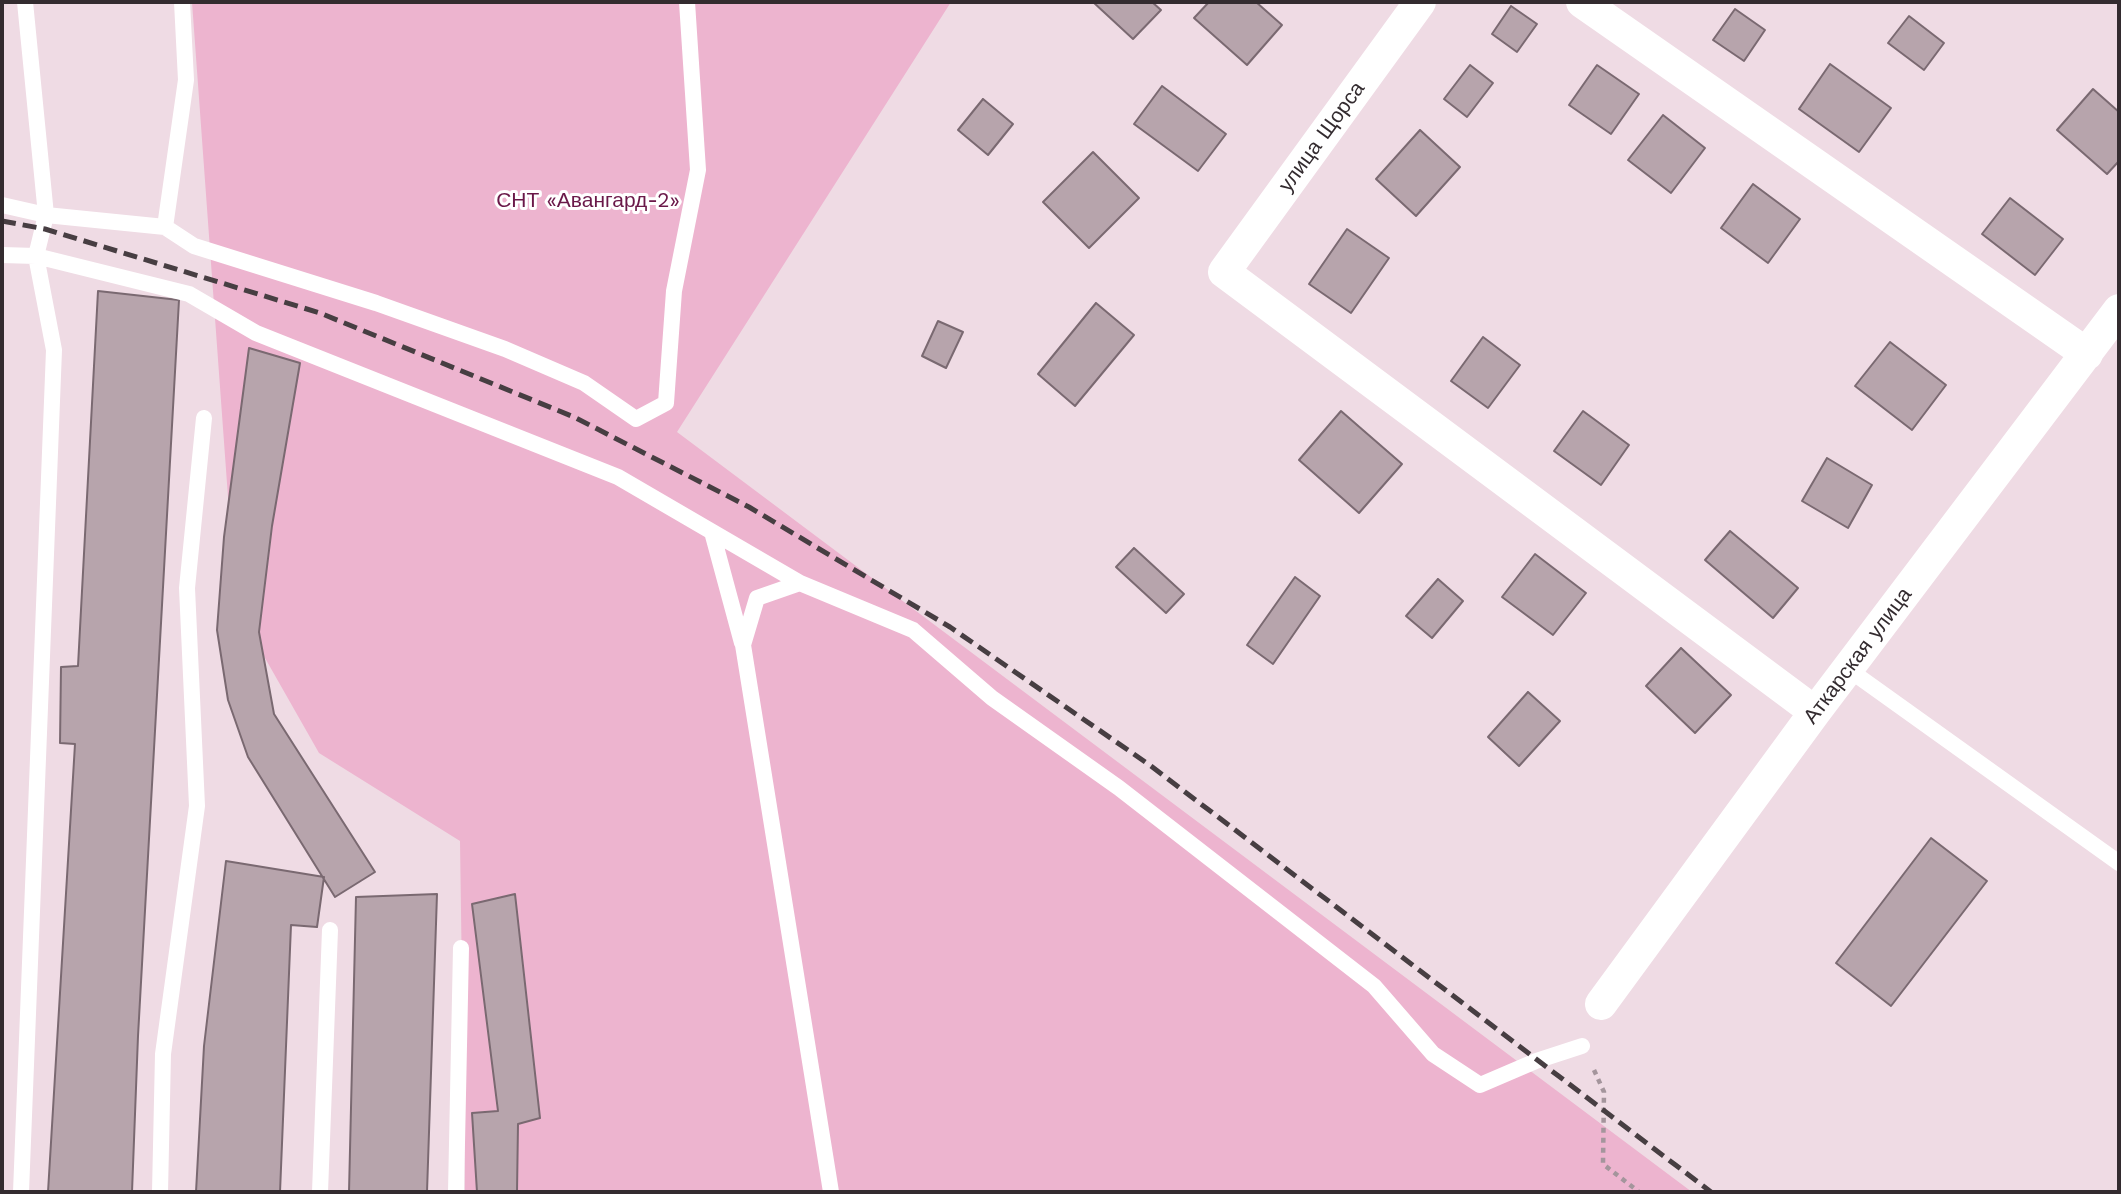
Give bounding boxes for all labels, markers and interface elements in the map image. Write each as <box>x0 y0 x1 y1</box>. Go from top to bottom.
street label: улица Щорса <box>1274 77 1370 197</box>
park label: СНТ «Авангард-2» <box>496 188 680 214</box>
street label: Аткарская улица <box>1799 583 1917 729</box>

